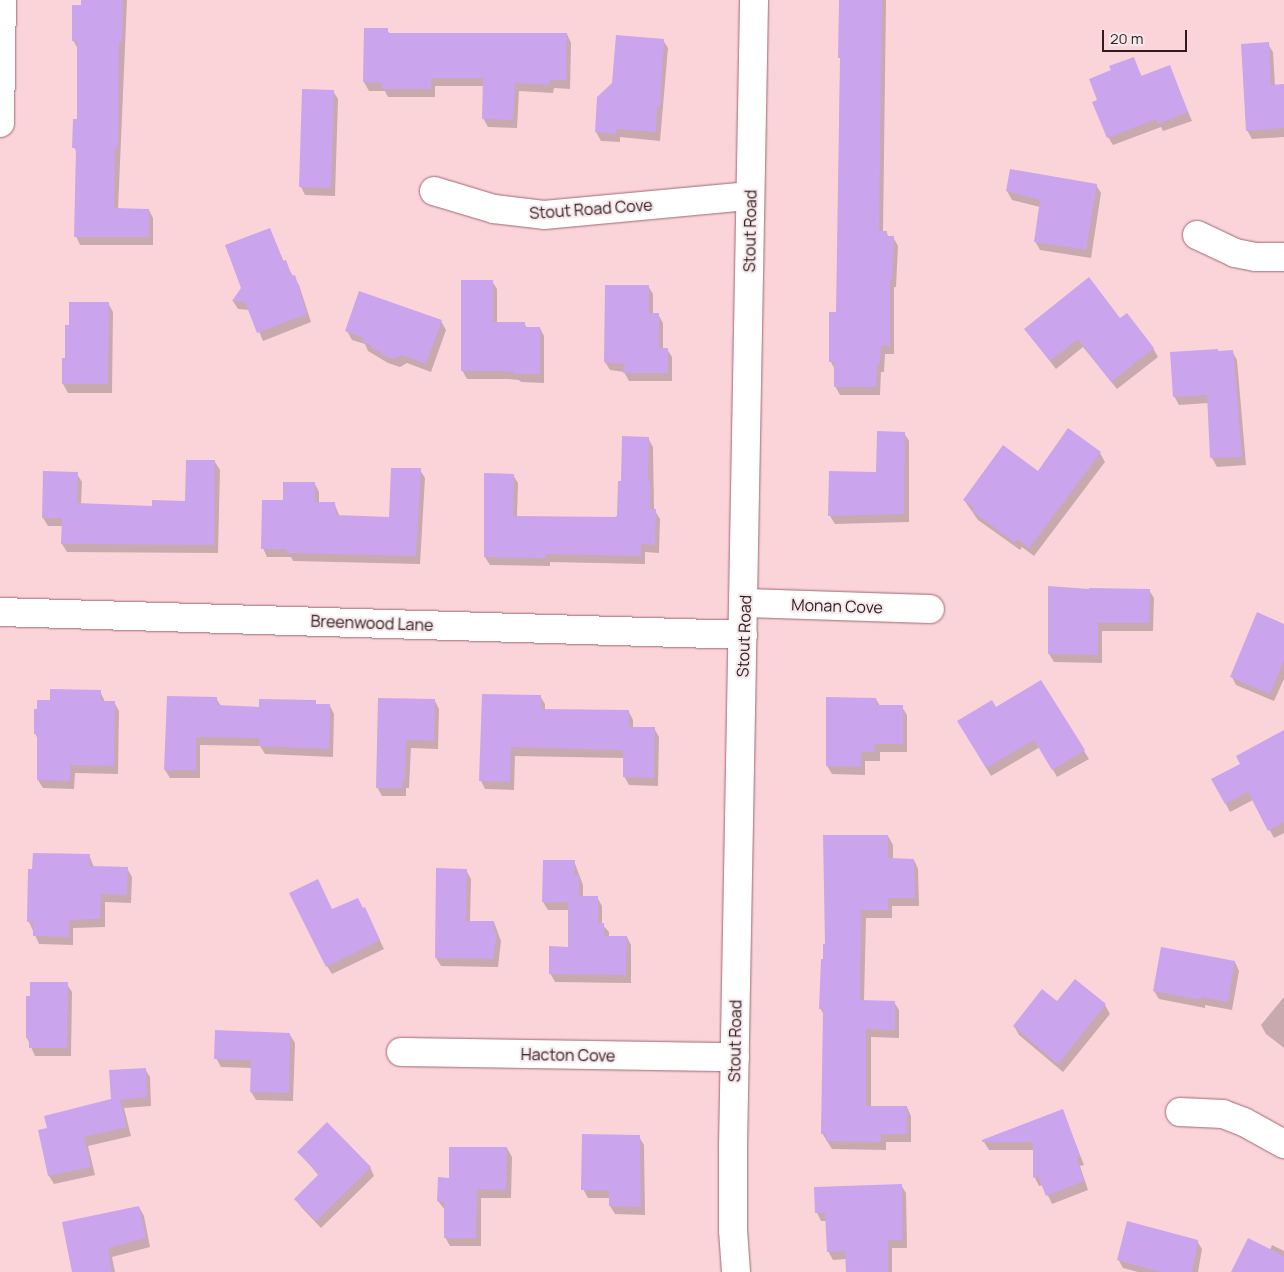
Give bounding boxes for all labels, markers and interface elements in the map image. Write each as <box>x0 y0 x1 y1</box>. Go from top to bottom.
scale bar <box>1104 20 1189 52</box>
text: 20 m <box>1110 28 1143 49</box>
street label: Stout Road <box>740 190 760 272</box>
street label: Stout Road Cove <box>529 195 653 223</box>
street label: Stout Road <box>733 594 755 678</box>
street label: Monan Cove <box>791 595 883 617</box>
street label: Breenwood Lane <box>310 611 434 635</box>
street label: Stout Road <box>725 1000 745 1082</box>
street label: Hacton Cove <box>520 1045 616 1065</box>

